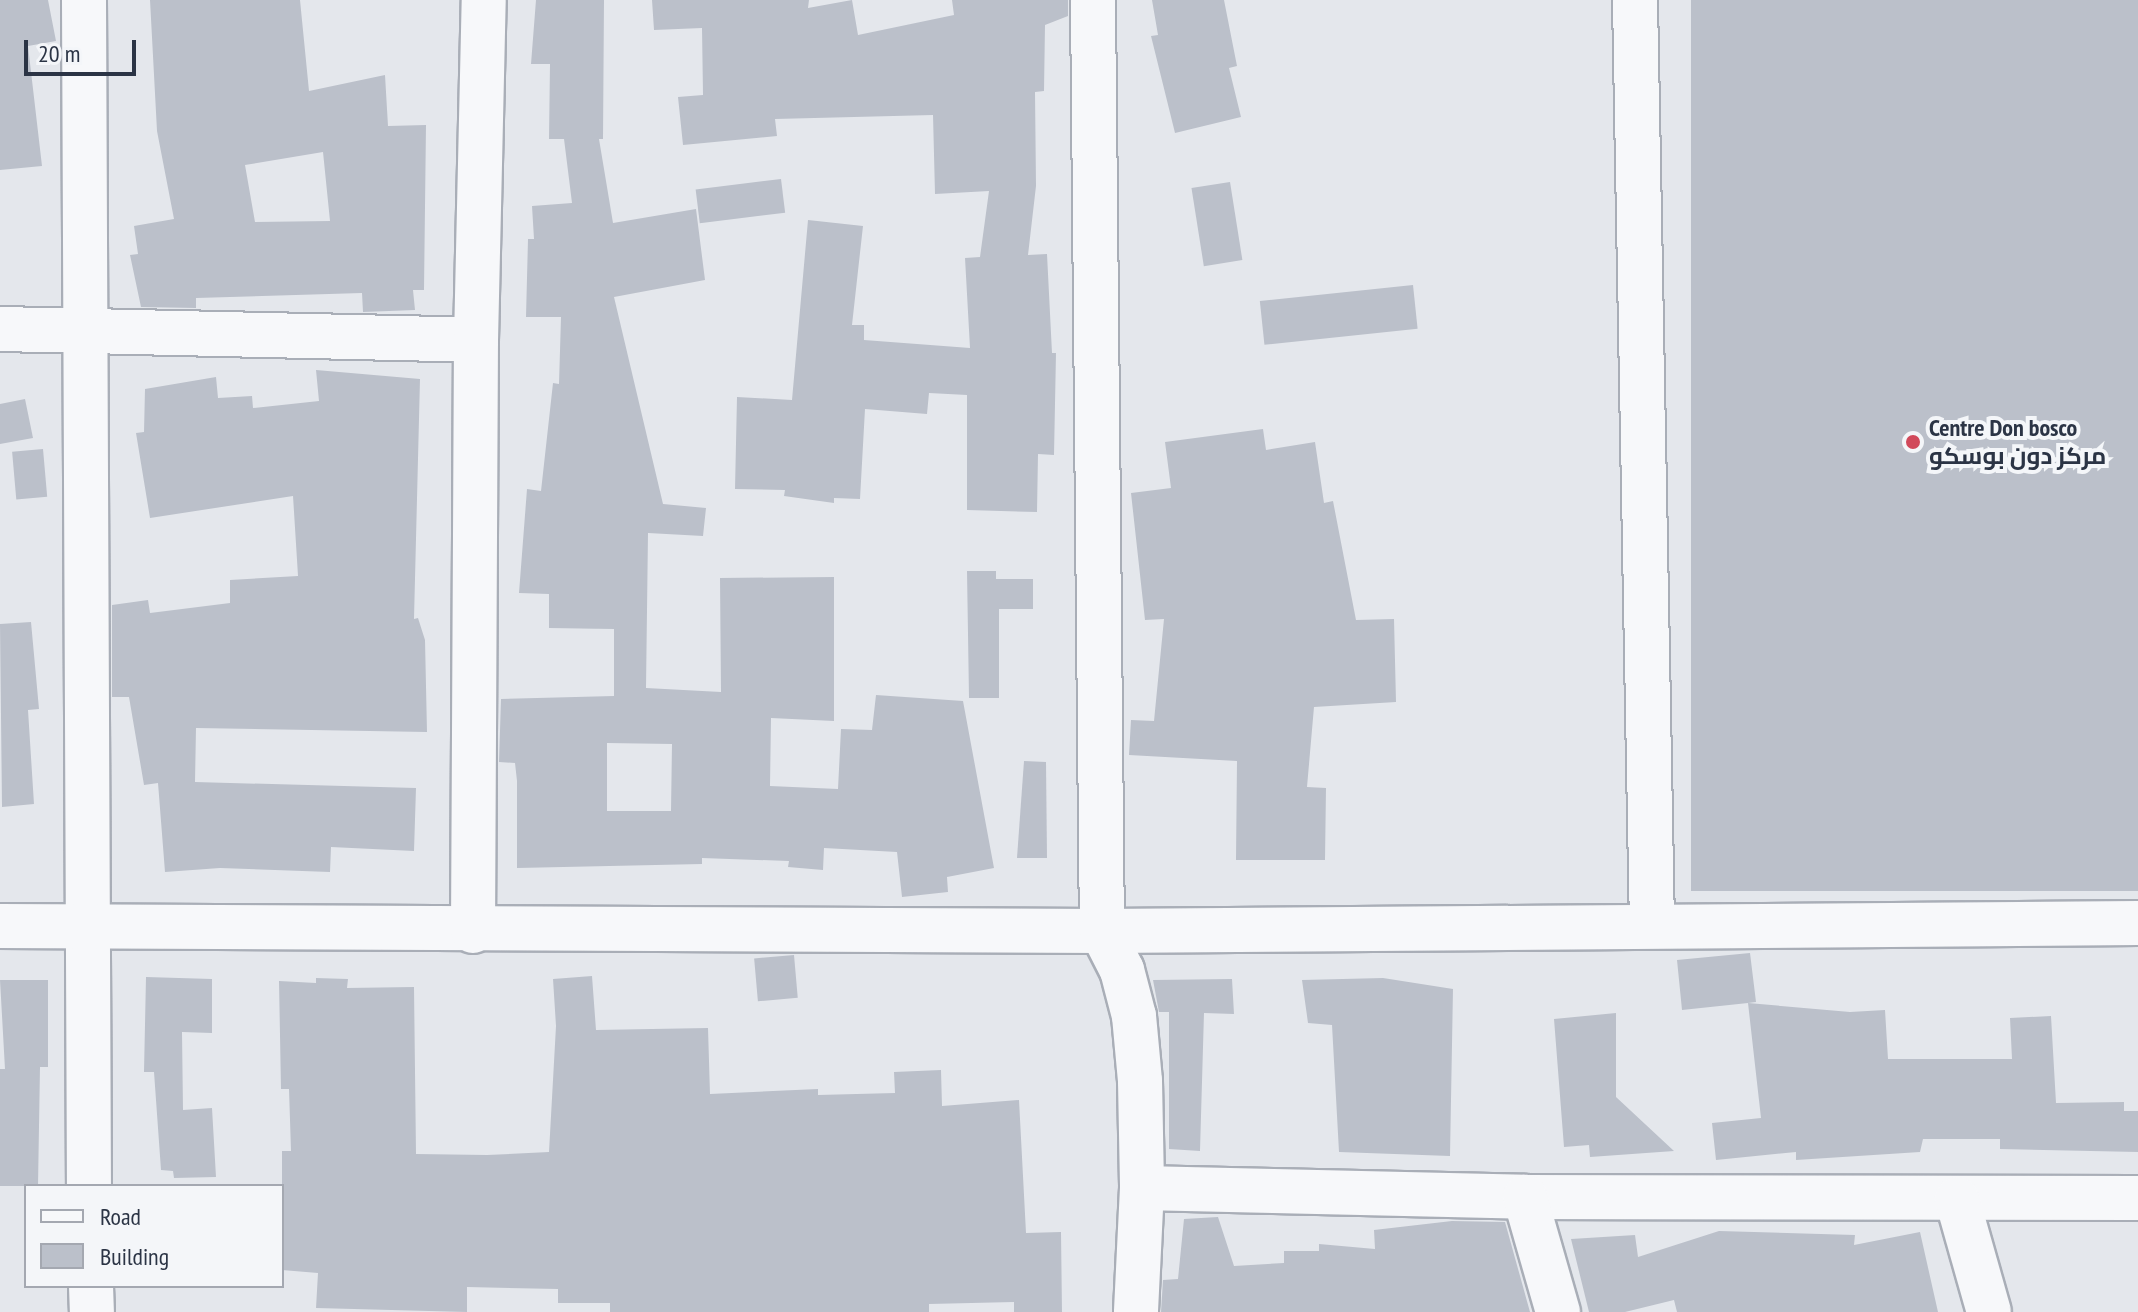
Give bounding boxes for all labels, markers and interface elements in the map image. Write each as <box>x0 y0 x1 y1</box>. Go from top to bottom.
scale bar <box>28 24 140 74</box>
text: 20 m <box>38 38 80 69</box>
place label: Centre Don bosco مركز دون بوسكو <box>1929 414 2106 470</box>
marker: Centre Don bosco مركز دون بوسكو <box>1904 433 1922 451</box>
legend <box>24 1184 284 1288</box>
text: Road <box>100 1201 141 1232</box>
text: Building <box>100 1241 169 1272</box>

